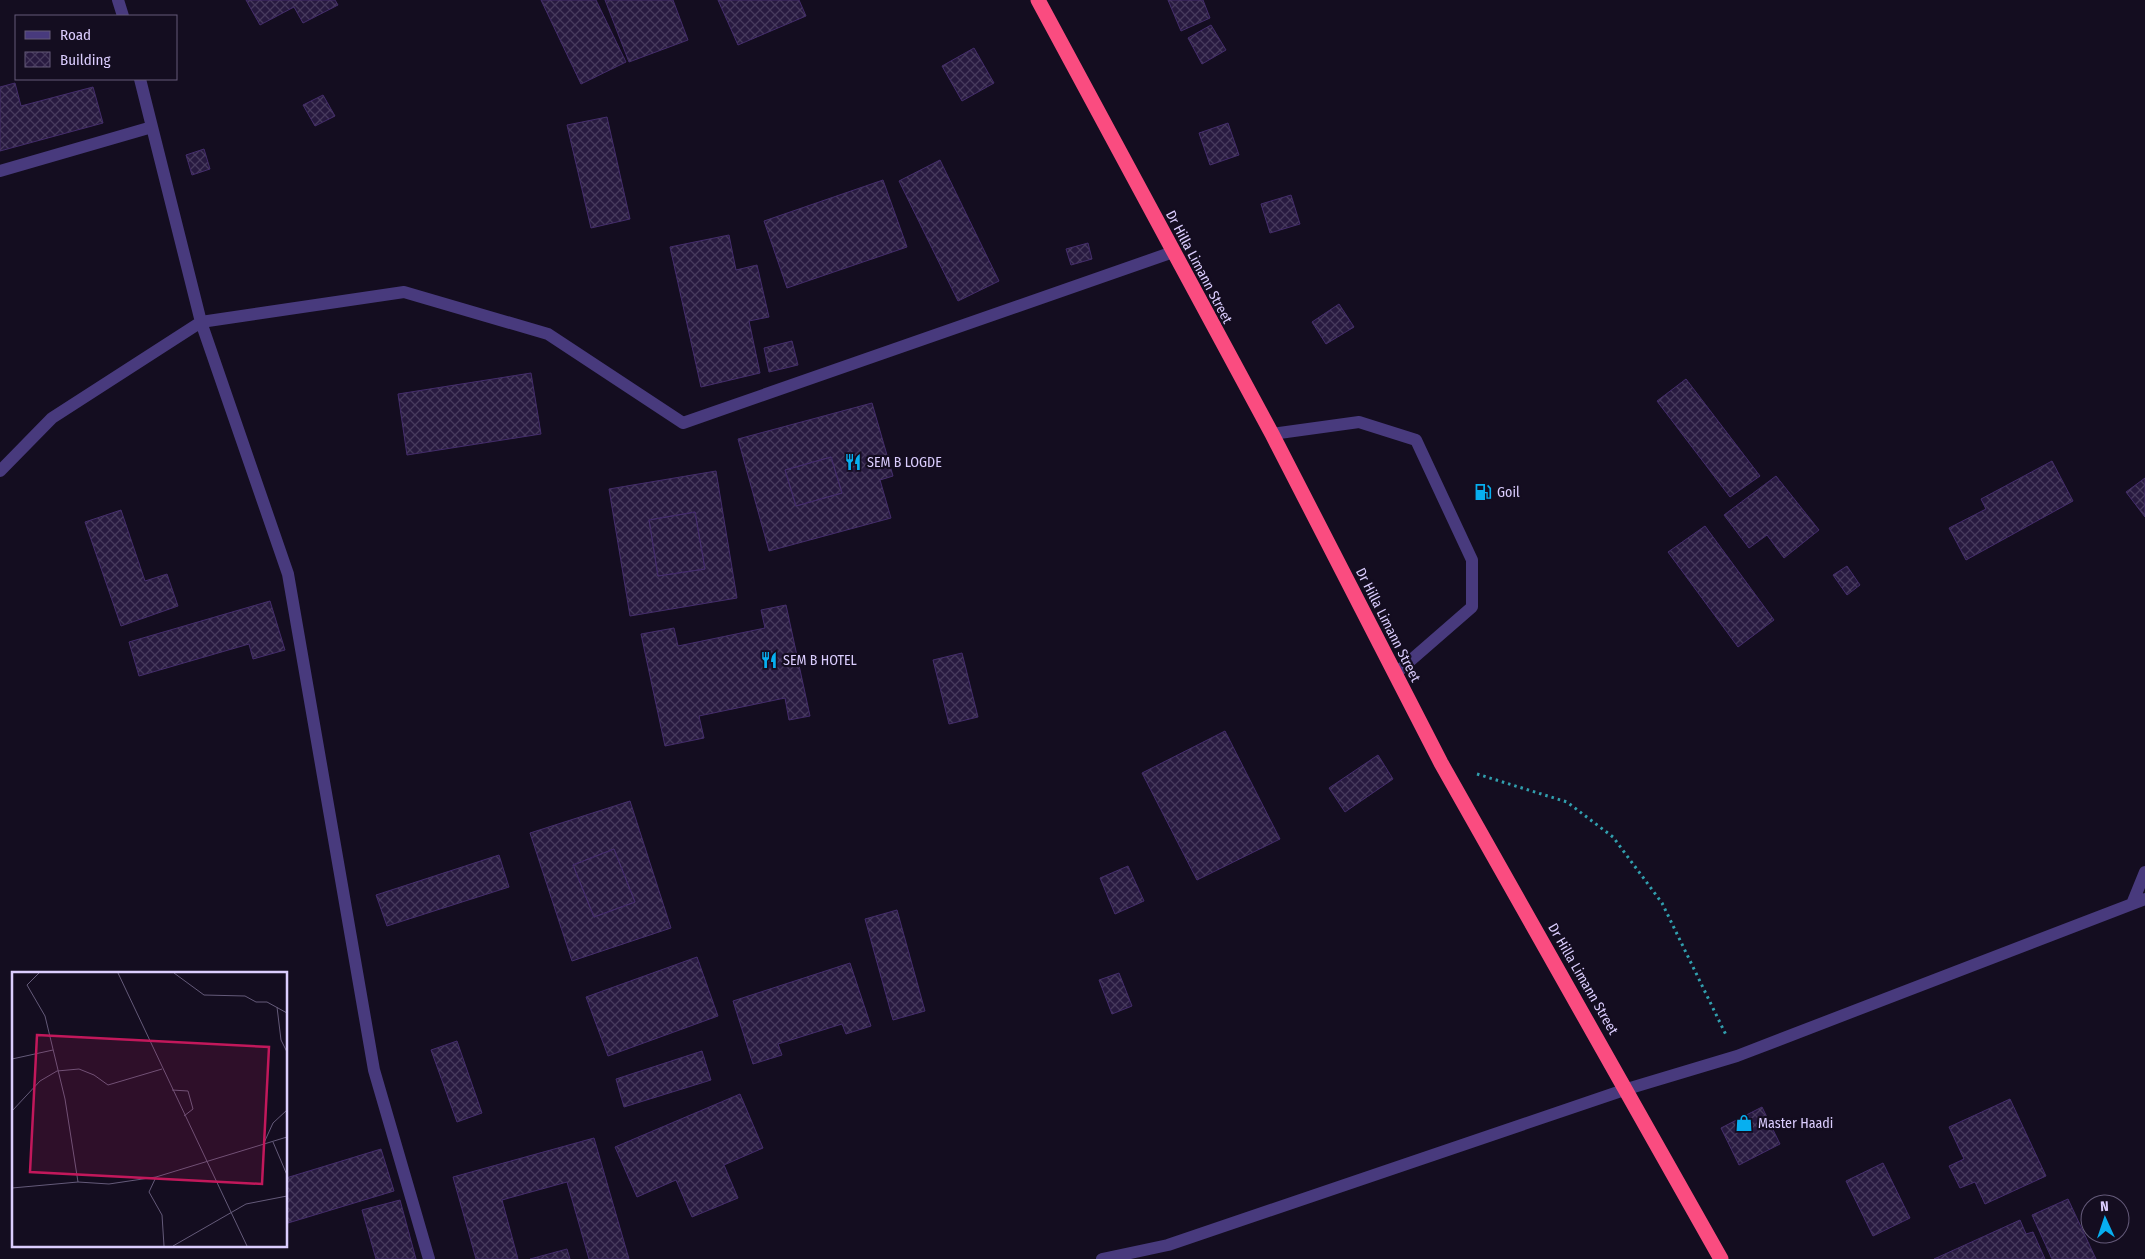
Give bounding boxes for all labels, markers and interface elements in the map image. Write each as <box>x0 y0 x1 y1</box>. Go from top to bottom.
legend <box>15 15 178 80</box>
text: Road <box>60 26 91 44</box>
text: Building <box>60 51 111 69</box>
street label: Dr Hilla Limann Street <box>1162 208 1236 327</box>
restaurant icon: SEM B LOGDE <box>843 452 863 472</box>
place label: SEM B LOGDE <box>867 454 942 471</box>
fuel station icon: Goil <box>1473 482 1493 502</box>
place label: Goil <box>1497 484 1520 501</box>
street label: Dr Hilla Limann Street <box>1352 565 1424 685</box>
restaurant icon: SEM B HOTEL <box>759 650 779 670</box>
place label: SEM B HOTEL <box>783 652 857 669</box>
street label: Dr Hilla Limann Street <box>1544 920 1622 1038</box>
inset map <box>12 972 288 1246</box>
shop icon: Master Haadi <box>1734 1113 1754 1133</box>
place label: Master Haadi <box>1758 1115 1833 1132</box>
north arrow <box>2080 1194 2130 1244</box>
text: N <box>2100 1198 2109 1215</box>

